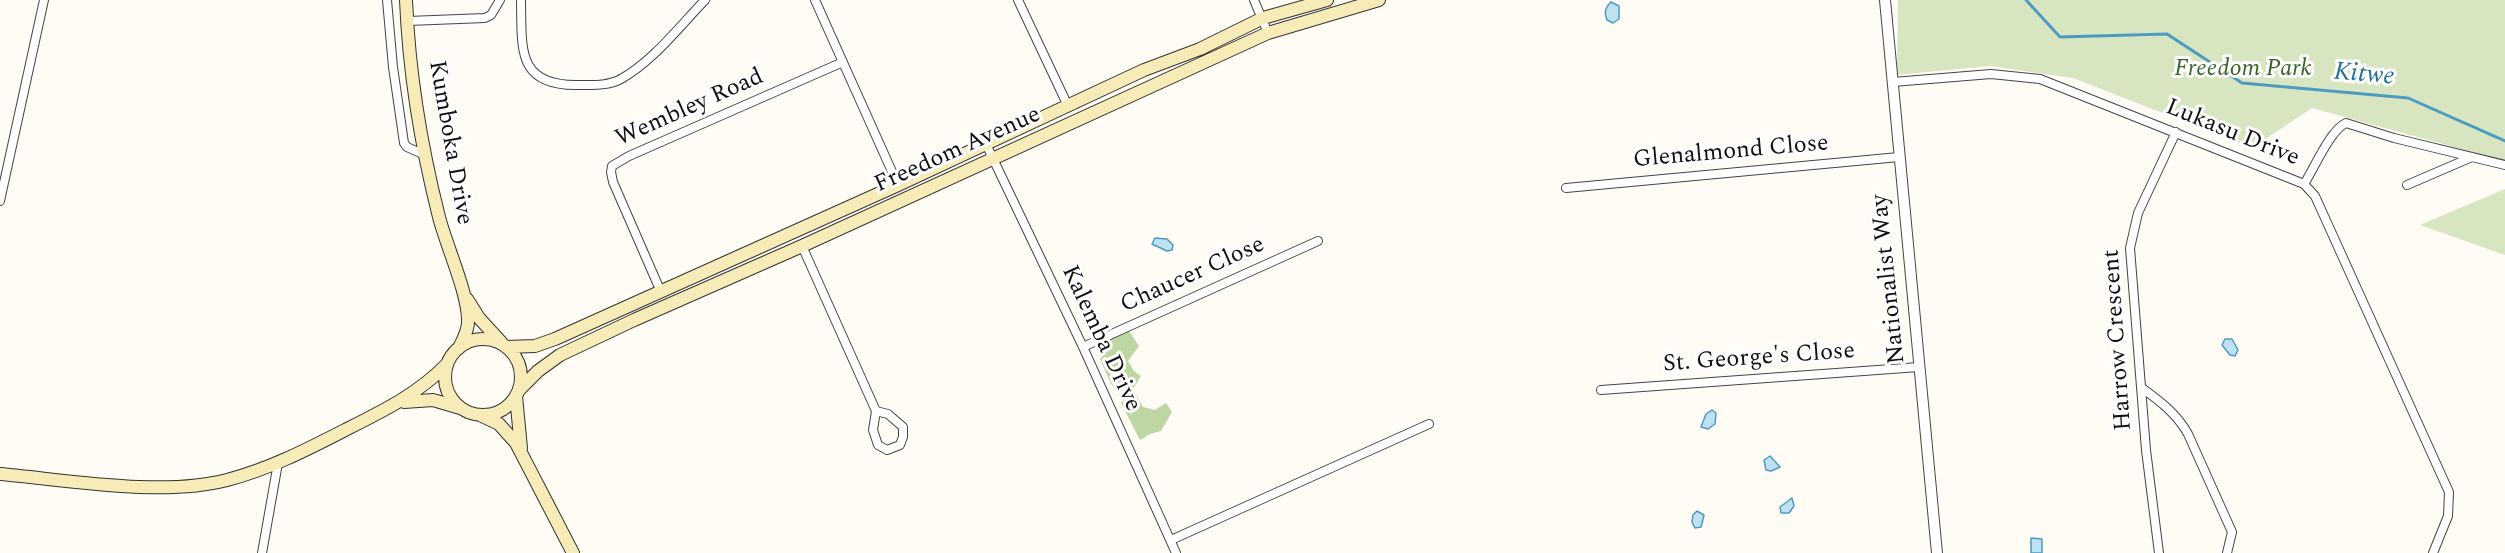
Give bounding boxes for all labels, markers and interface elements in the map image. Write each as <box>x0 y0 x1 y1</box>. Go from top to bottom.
park label: Freedom Park <box>2174 56 2312 84</box>
water label: Kitwe <box>2332 58 2396 94</box>
street label: Kumboka Drive <box>420 59 478 227</box>
street label: Wembley Road <box>612 64 768 154</box>
street label: Lukasu Drive <box>2161 94 2303 174</box>
street label: Freedom Avenue <box>870 101 1046 201</box>
street label: Glenalmond Close <box>1632 130 1830 176</box>
street label: Nationalist Way <box>1867 193 1913 365</box>
street label: Chaucer Close <box>1117 231 1269 321</box>
street label: Harrow Crescent <box>2098 248 2140 432</box>
street label: Kalemba Drive <box>1054 262 1146 416</box>
street label: St. George's Close <box>1662 338 1856 380</box>

